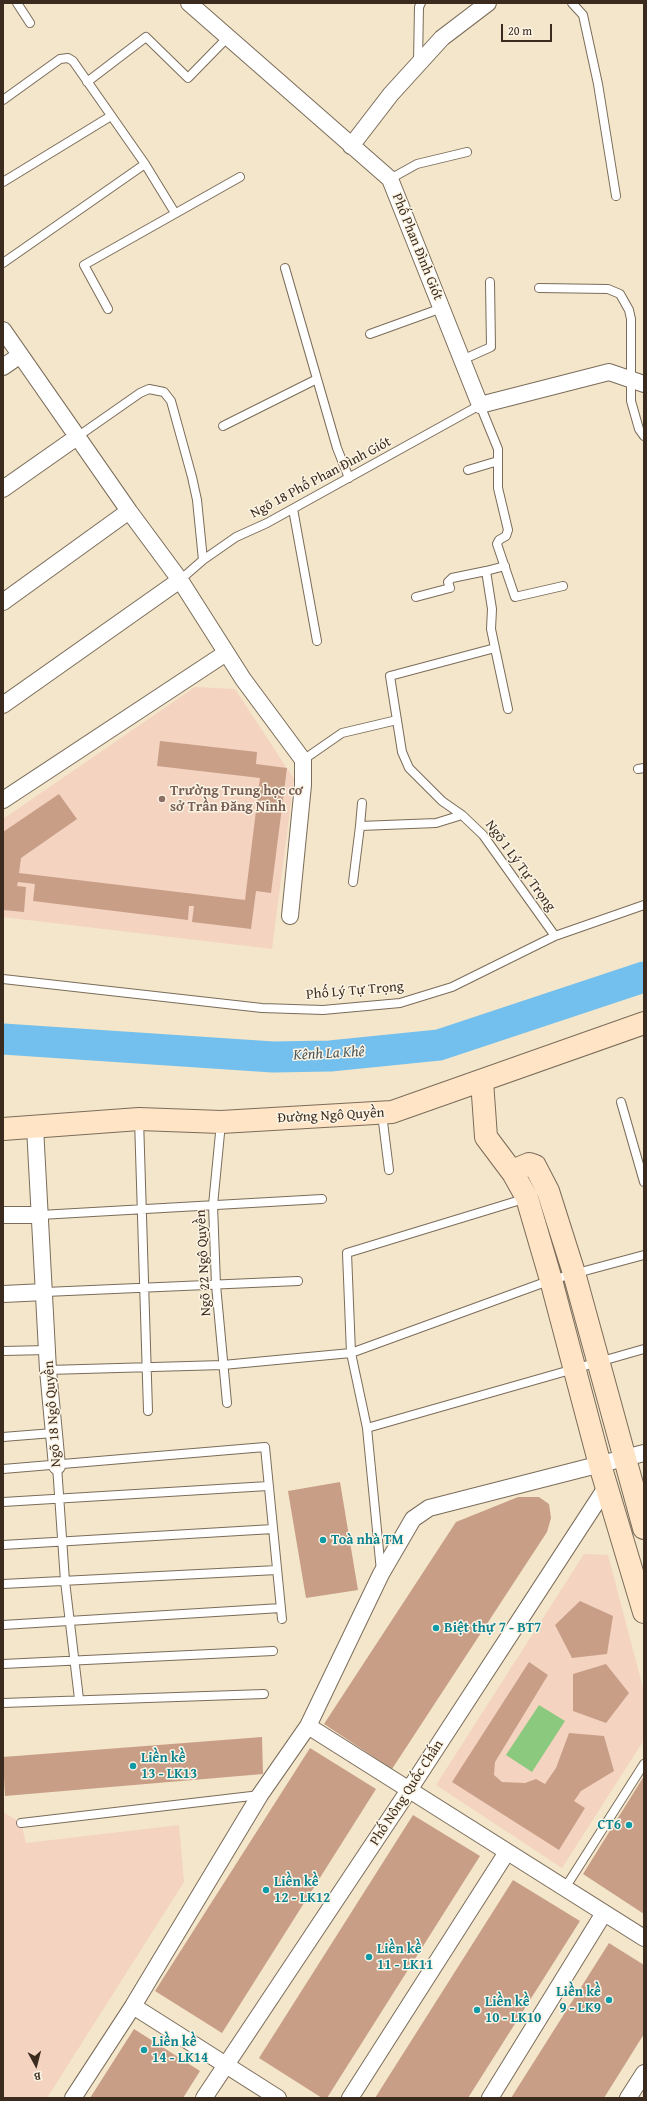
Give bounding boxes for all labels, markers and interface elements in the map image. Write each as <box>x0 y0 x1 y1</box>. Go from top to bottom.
scale bar <box>503 16 554 42</box>
text: 20 m <box>508 22 532 39</box>
street label: Phố Phan Đình Giót <box>388 191 446 303</box>
street label: Ngõ 18 Phố Phan Đình Giót <box>248 434 394 522</box>
place label: Trường Trung học cơ sở Trần Đăng Ninh <box>170 783 303 816</box>
marker: Trường Trung học cơ sở Trần Đăng Ninh <box>157 794 167 804</box>
street label: Ngõ 1 Lý Tự Trọng <box>481 817 559 915</box>
street label: Phố Lý Tự Trọng <box>306 978 404 1004</box>
water label: Kênh La Khê <box>293 1043 365 1065</box>
street label: Đường Ngô Quyền <box>277 1105 385 1127</box>
street label: Ngõ 22 Ngô Quyền <box>193 1209 215 1317</box>
street label: Ngõ 18 Ngô Quyền <box>41 1360 65 1468</box>
place label: Toà nhà TM <box>331 1532 404 1548</box>
marker: Toà nhà TM <box>318 1535 328 1545</box>
place label: Biệt thự 7 - BT7 <box>444 1620 541 1636</box>
marker: Biệt thự 7 - BT7 <box>431 1623 441 1633</box>
street label: Phố Nông Quốc Chấn <box>367 1737 447 1849</box>
place label: Liền kề 13 - LK13 <box>141 1750 197 1782</box>
marker: Liền kề 13 - LK13 <box>128 1761 138 1771</box>
place label: CT6 <box>598 1817 621 1833</box>
marker: CT6 <box>624 1820 634 1830</box>
place label: Liền kề 12 - LK12 <box>274 1874 330 1906</box>
marker: Liền kề 12 - LK12 <box>261 1885 271 1895</box>
place label: Liền kề 11 - LK11 <box>377 1941 433 1974</box>
marker: Liền kề 11 - LK11 <box>364 1952 374 1962</box>
place label: Liền kề 9 - LK9 <box>556 1984 601 2016</box>
place label: Liền kề 10 - LK10 <box>485 1994 541 2026</box>
marker: Liền kề 9 - LK9 <box>604 1995 614 2005</box>
marker: Liền kề 10 - LK10 <box>472 2005 482 2015</box>
place label: Liền kề 14 - LK14 <box>152 2034 208 2066</box>
north arrow <box>16 2045 56 2085</box>
marker: Liền kề 14 - LK14 <box>139 2045 149 2055</box>
text: B <box>33 2069 42 2085</box>

